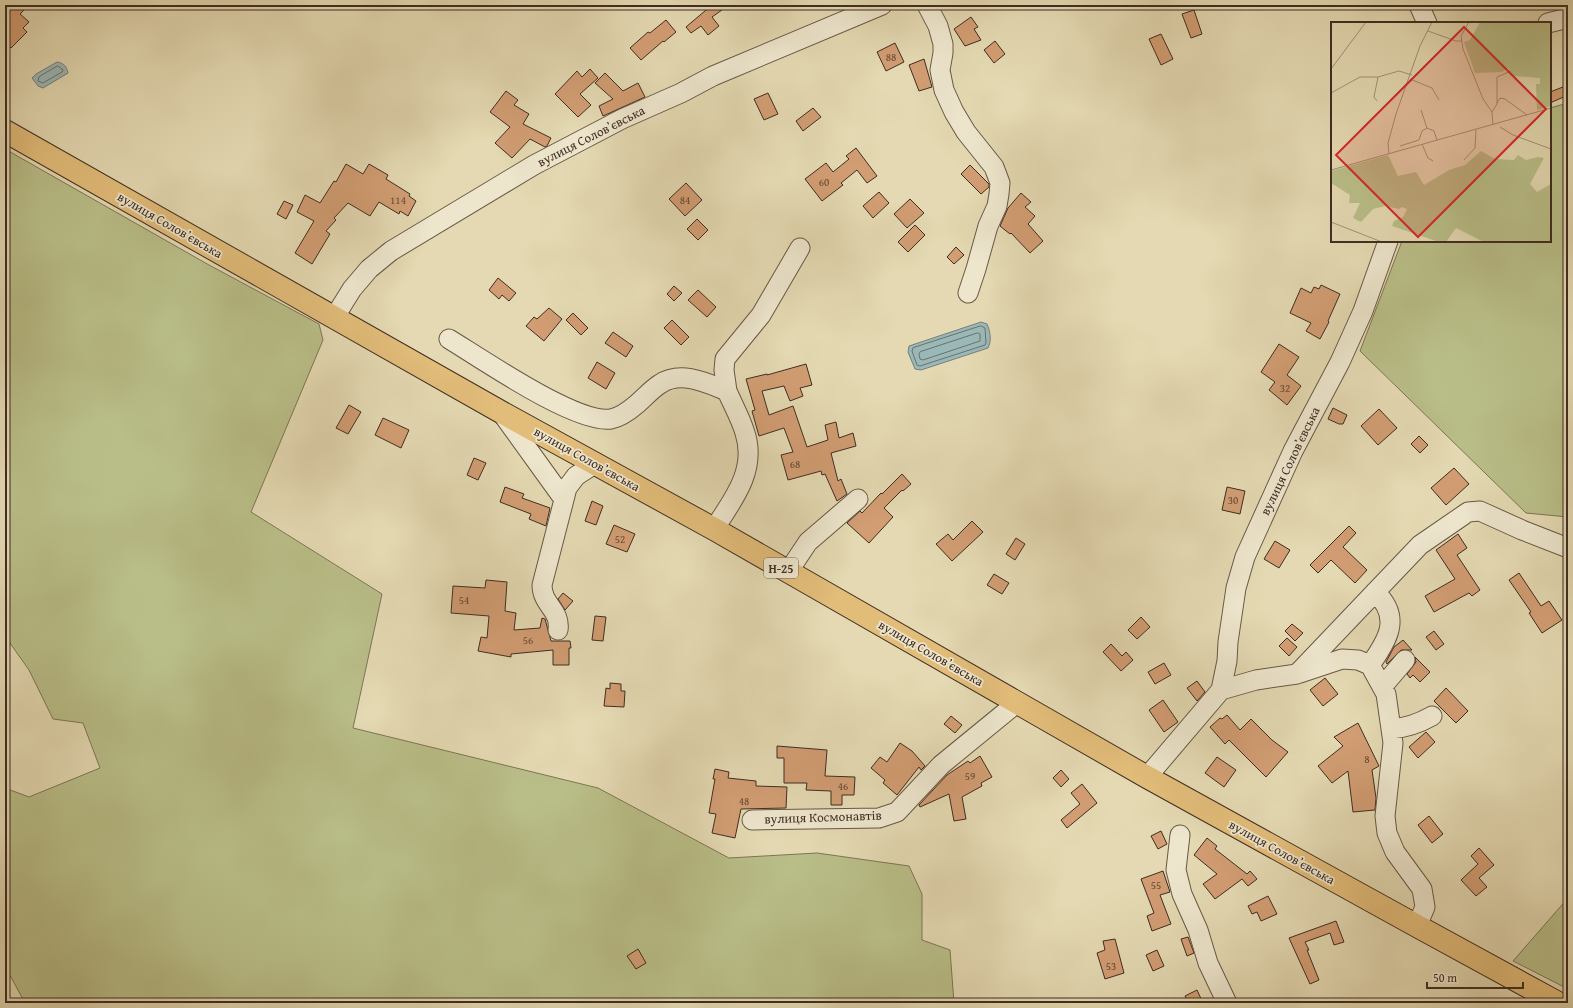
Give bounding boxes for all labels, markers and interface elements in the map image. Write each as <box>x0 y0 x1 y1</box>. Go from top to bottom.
inset map <box>1331 22 1551 242</box>
house number: 88 <box>886 49 896 65</box>
street label: вулиця Соловʼєвська <box>534 100 649 171</box>
house number: 60 <box>819 174 829 190</box>
street label: вулиця Соловʼєвська <box>114 187 227 263</box>
house number: 114 <box>390 192 406 208</box>
house number: 84 <box>680 192 690 208</box>
house number: 32 <box>1280 380 1290 396</box>
street label: вулиця Соловʼєвська <box>1255 403 1325 518</box>
street label: вулиця Соловʼєвська <box>531 422 644 496</box>
house number: 68 <box>790 456 800 472</box>
house number: 30 <box>1228 492 1238 508</box>
house number: 52 <box>615 531 625 547</box>
road number: Н-25 <box>764 558 798 578</box>
house number: 54 <box>459 592 469 608</box>
street label: вулиця Соловʼєвська <box>875 615 988 691</box>
house number: 56 <box>523 632 533 648</box>
house number: 8 <box>1364 751 1370 767</box>
house number: 59 <box>965 768 975 784</box>
house number: 46 <box>838 778 848 794</box>
house number: 48 <box>739 793 749 809</box>
street label: вулиця Космонавтів <box>764 805 882 829</box>
street label: вулиця Соловʼєвська <box>1226 815 1339 889</box>
house number: 55 <box>1151 877 1161 893</box>
house number: 53 <box>1106 958 1116 974</box>
scale bar <box>1427 964 1523 990</box>
text: 50 m <box>1433 969 1457 986</box>

